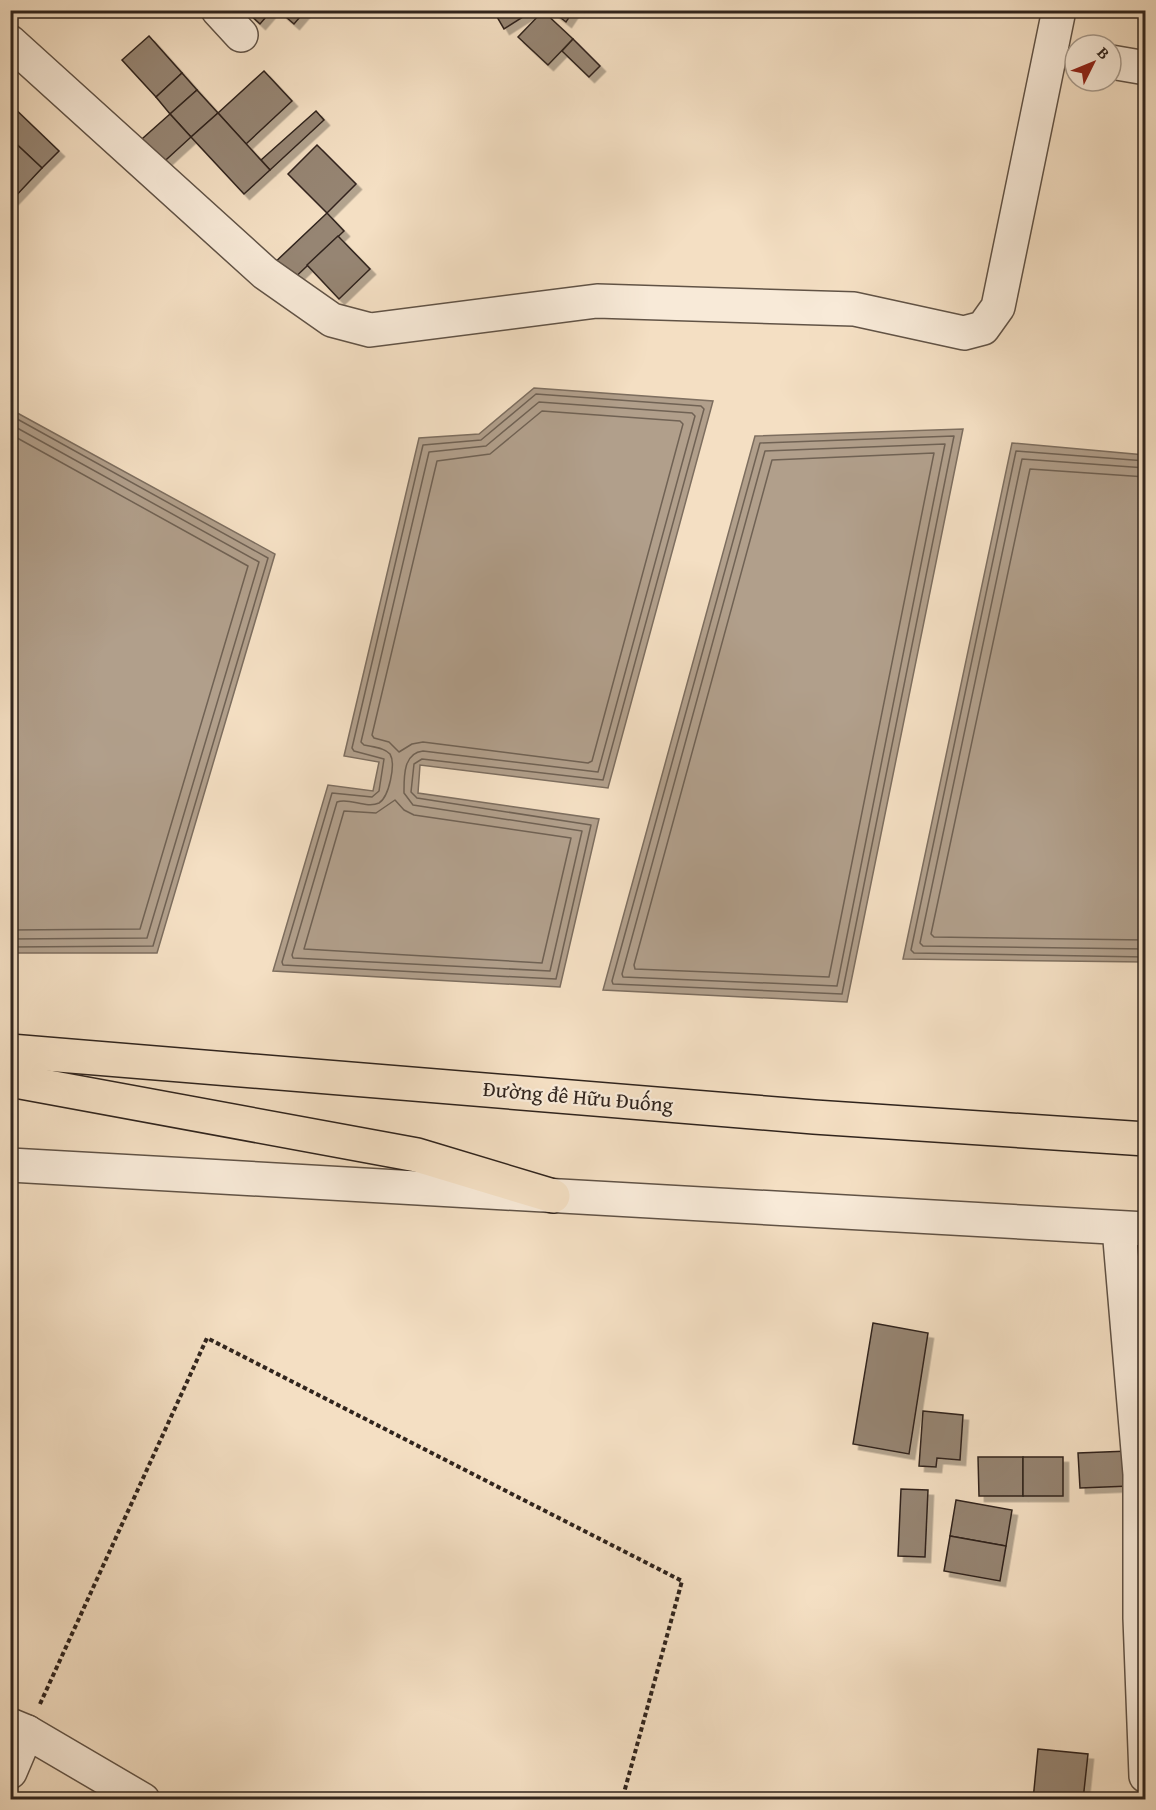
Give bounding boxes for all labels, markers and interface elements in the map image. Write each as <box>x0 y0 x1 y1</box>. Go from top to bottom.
north arrow <box>1063 33 1123 93</box>
text: B <box>1092 41 1116 65</box>
street label: Đường đê Hữu Đuống <box>482 1073 675 1120</box>

